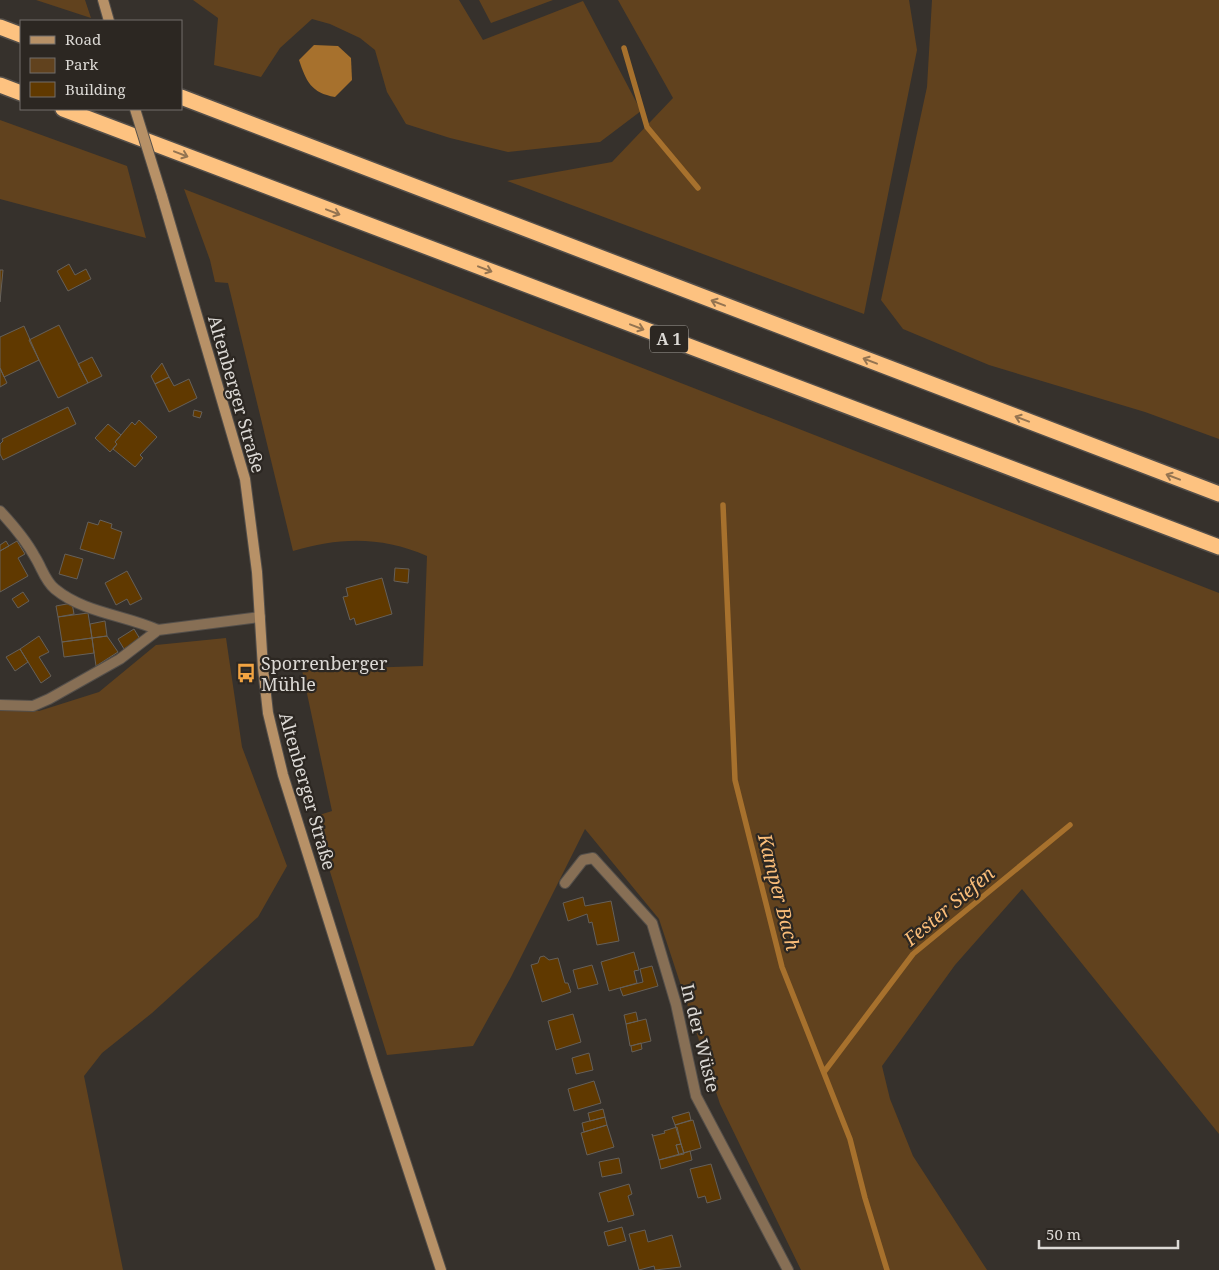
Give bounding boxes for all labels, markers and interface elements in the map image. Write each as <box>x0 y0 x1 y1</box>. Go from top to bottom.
legend <box>20 20 182 110</box>
text: Road <box>65 29 101 49</box>
text: Park <box>65 54 99 74</box>
text: Building <box>65 79 126 99</box>
one-way arrow <box>173 150 188 159</box>
one-way arrow <box>325 207 340 217</box>
one-way arrow <box>477 265 492 274</box>
one-way arrow <box>711 297 726 307</box>
street label: Altenberger Straße <box>203 312 271 476</box>
one-way arrow <box>629 323 644 332</box>
road number: A 1 <box>650 326 688 352</box>
one-way arrow <box>863 356 878 365</box>
one-way arrow <box>1015 414 1030 423</box>
one-way arrow <box>1166 472 1182 481</box>
place label: Sporrenberger Mühle <box>261 651 388 696</box>
bus stop icon: Sporrenberger Mühle <box>235 662 257 684</box>
street label: Altenberger Straße <box>274 709 342 873</box>
water label: Kamper Bach <box>752 830 806 954</box>
water label: Fester Siefen <box>897 860 1000 952</box>
street label: In der Wüste <box>676 981 726 1095</box>
scale bar <box>1039 1218 1178 1250</box>
text: 50 m <box>1046 1224 1081 1244</box>

